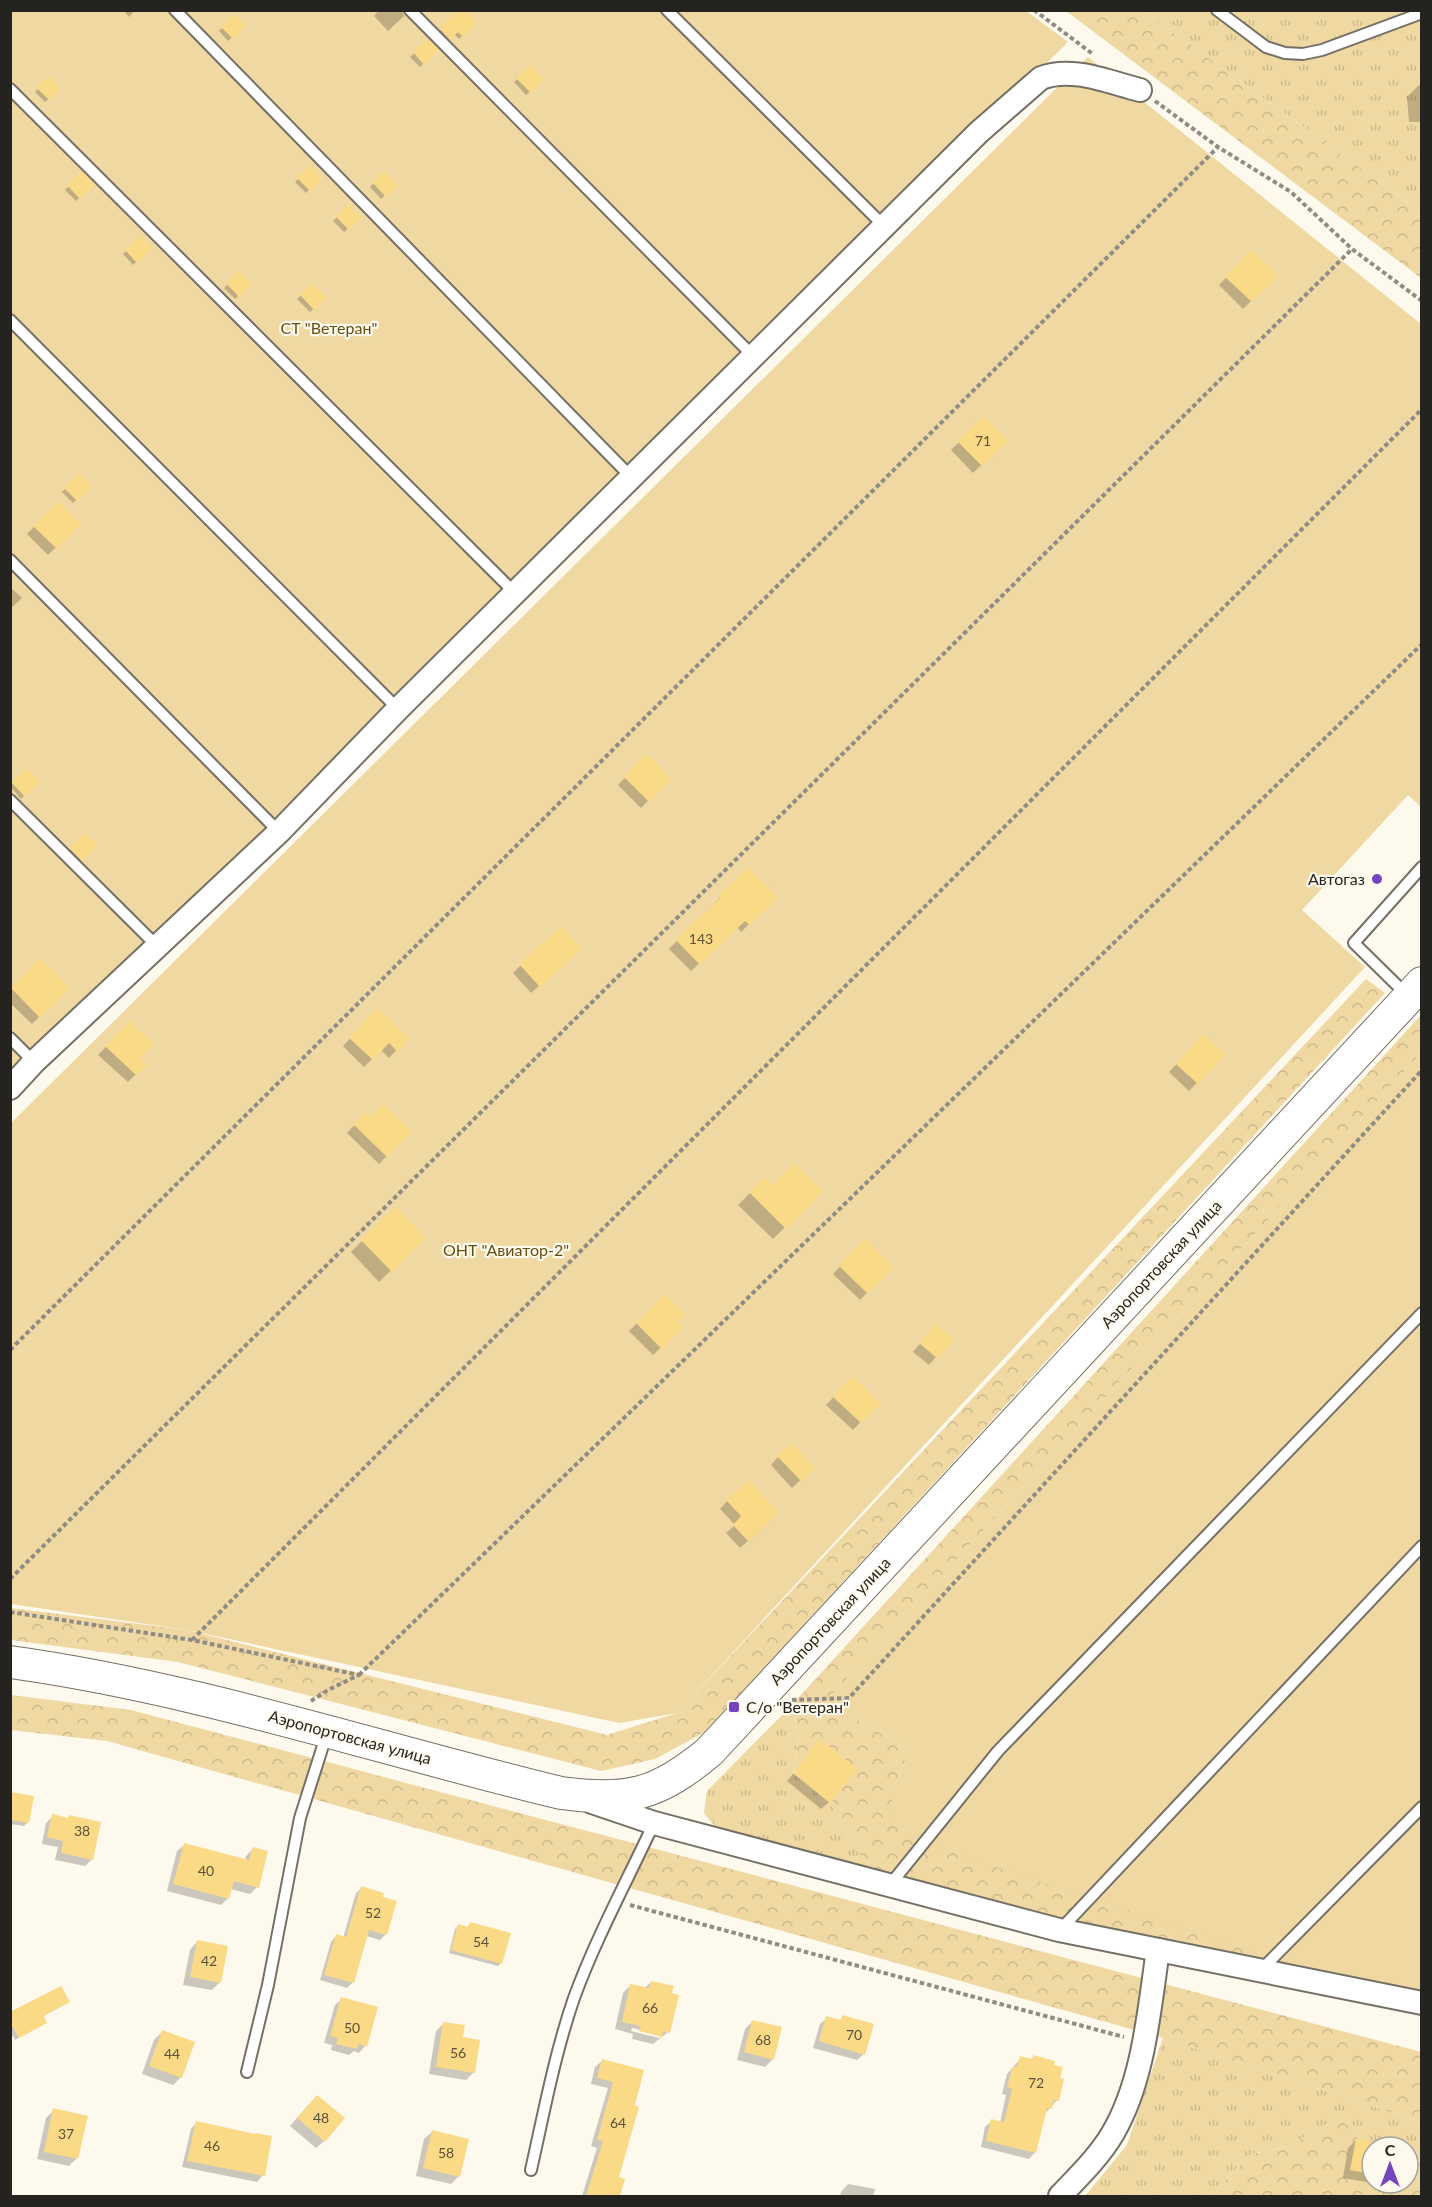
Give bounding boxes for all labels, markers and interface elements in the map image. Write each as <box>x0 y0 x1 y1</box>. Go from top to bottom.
park label: СТ "Ветеран" <box>281 318 377 337</box>
house number: 71 <box>975 432 991 449</box>
place label: Автогаз <box>1308 869 1365 888</box>
marker: Автогаз <box>1370 872 1384 886</box>
house number: 143 <box>689 930 713 947</box>
street label: Аэропортовская улица <box>1096 1196 1225 1331</box>
park label: ОНТ "Авиатор-2" <box>443 1240 569 1259</box>
street label: Аэропортовская улица <box>765 1553 894 1688</box>
place label: С/о "Ветеран" <box>746 1697 849 1716</box>
marker: С/о "Ветеран" <box>727 1700 741 1714</box>
street label: Аэропортовская улица <box>267 1706 434 1767</box>
house number: 38 <box>74 1822 90 1839</box>
house number: 40 <box>198 1862 214 1879</box>
house number: 52 <box>365 1904 381 1921</box>
house number: 54 <box>473 1933 489 1950</box>
house number: 42 <box>201 1952 217 1969</box>
house number: 66 <box>642 1999 658 2016</box>
house number: 50 <box>344 2019 360 2036</box>
house number: 70 <box>846 2026 862 2043</box>
house number: 68 <box>755 2031 771 2048</box>
house number: 56 <box>450 2044 466 2061</box>
house number: 44 <box>164 2045 180 2062</box>
house number: 72 <box>1028 2074 1044 2091</box>
house number: 48 <box>313 2109 329 2126</box>
house number: 64 <box>610 2114 626 2131</box>
house number: 37 <box>58 2125 74 2142</box>
north arrow <box>1360 2135 1420 2195</box>
house number: 46 <box>204 2137 220 2154</box>
text: С <box>1385 2140 1396 2159</box>
house number: 58 <box>438 2144 454 2161</box>

